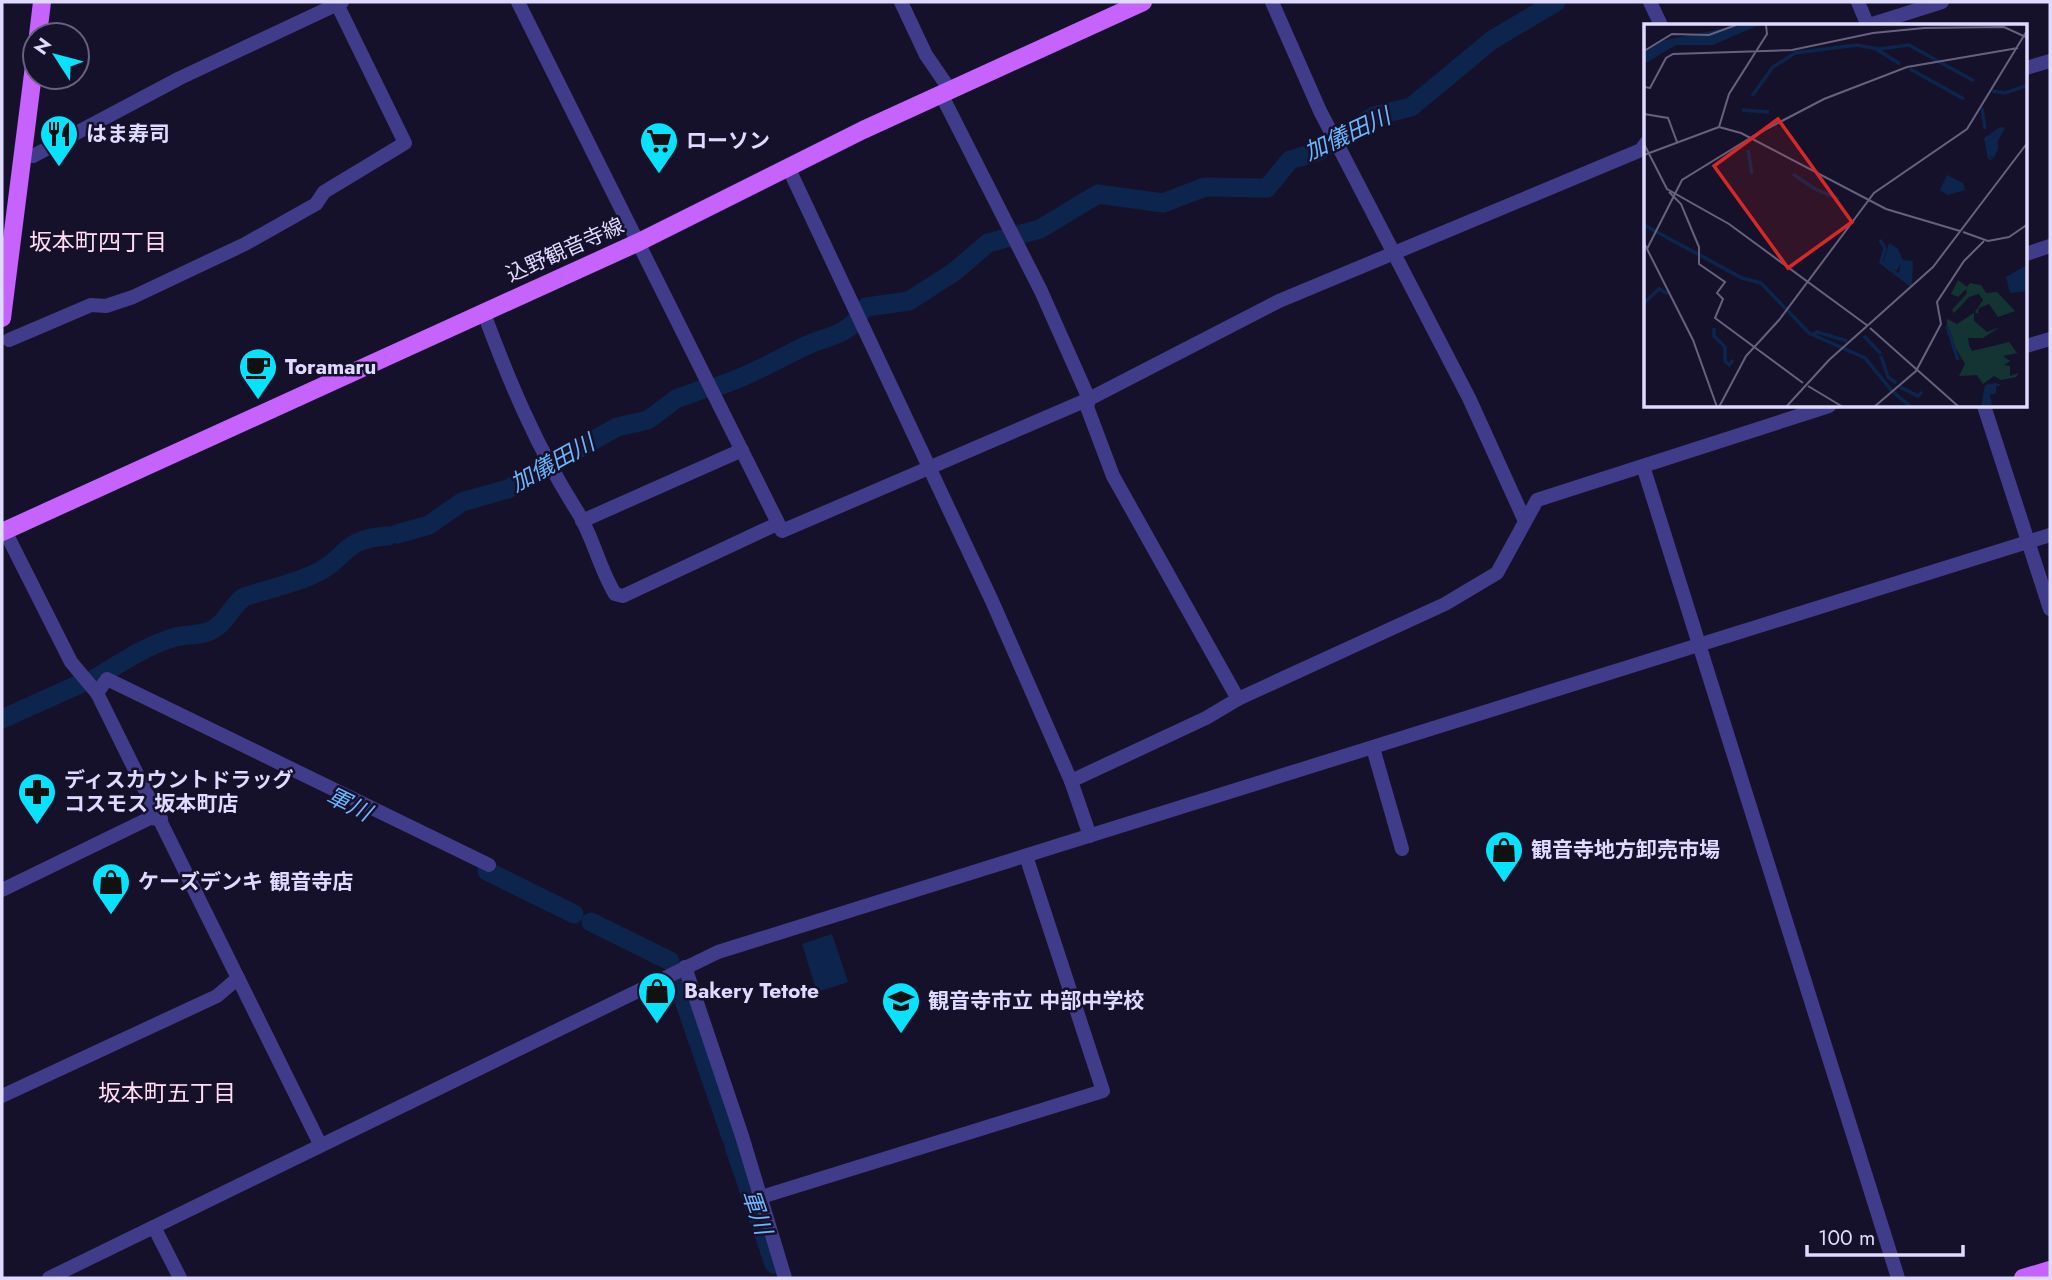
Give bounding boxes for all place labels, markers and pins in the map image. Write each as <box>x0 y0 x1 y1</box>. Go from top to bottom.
restaurant icon: はま寿司 <box>38 113 80 168</box>
place label: はま寿司 <box>86 119 170 149</box>
supermarket icon: ローソン <box>638 120 680 175</box>
place label: ローソン <box>686 126 770 156</box>
cafe icon: Toramaru <box>237 346 279 401</box>
place label: Toramaru <box>285 352 376 382</box>
place label: ディスカウントドラッグ コスモス 坂本町店 <box>64 765 294 819</box>
pharmacy icon: ディスカウントドラッグ コスモス 坂本町店 <box>16 771 58 826</box>
shop icon: 観音寺地方卸売市場 <box>1483 829 1525 884</box>
place label: 観音寺地方卸売市場 <box>1531 835 1720 865</box>
shop icon: ケーズデンキ 観音寺店 <box>90 861 132 916</box>
place label: ケーズデンキ 観音寺店 <box>138 867 353 897</box>
shop icon: Bakery Tetote <box>636 970 678 1025</box>
place label: Bakery Tetote <box>684 976 819 1006</box>
school or university icon: 観音寺市立 中部中学校 <box>880 980 922 1035</box>
place label: 観音寺市立 中部中学校 <box>928 986 1144 1016</box>

